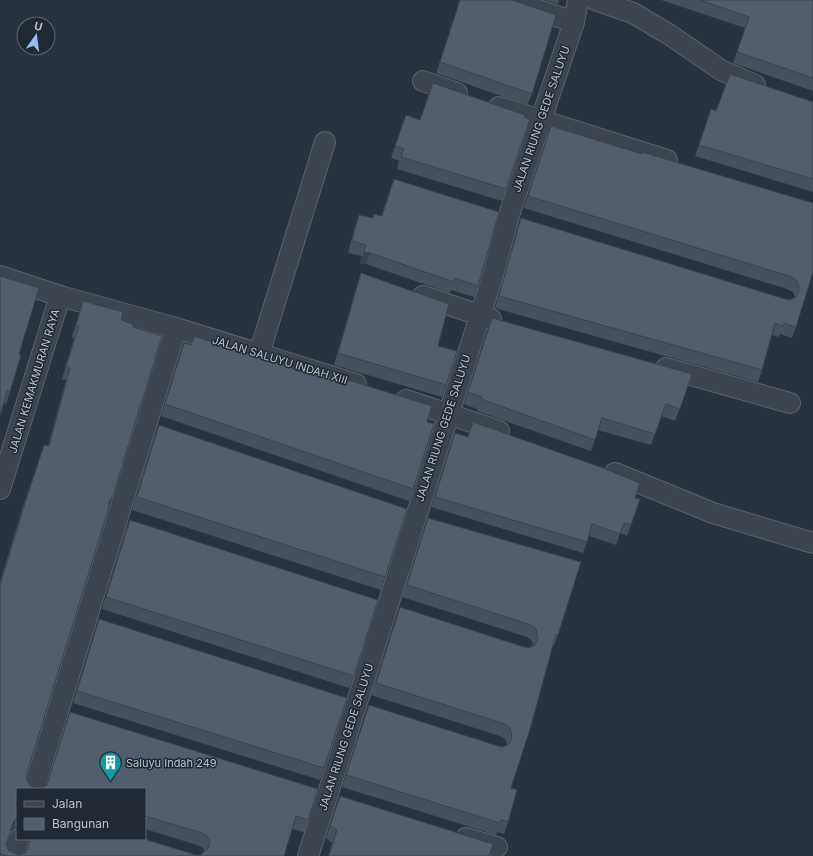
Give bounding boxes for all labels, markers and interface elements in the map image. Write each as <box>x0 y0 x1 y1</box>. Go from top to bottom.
north arrow <box>16 16 56 56</box>
text: U <box>33 19 44 34</box>
street label: JALAN RIUNG GEDE SALUYU <box>509 44 573 194</box>
street label: JALAN KEMAKMURAN RAYA <box>5 307 63 455</box>
street label: JALAN SALUYU INDAH XIII <box>211 333 349 387</box>
street label: JALAN RIUNG GEDE SALUYU <box>413 353 473 503</box>
street label: JALAN RIUNG GEDE SALUYU <box>316 662 376 812</box>
building icon: Saluyu Indah 249 <box>97 750 123 783</box>
place label: Saluyu Indah 249 <box>126 756 217 770</box>
legend <box>16 788 146 840</box>
text: Jalan <box>52 796 82 811</box>
text: Bangunan <box>52 816 109 831</box>

